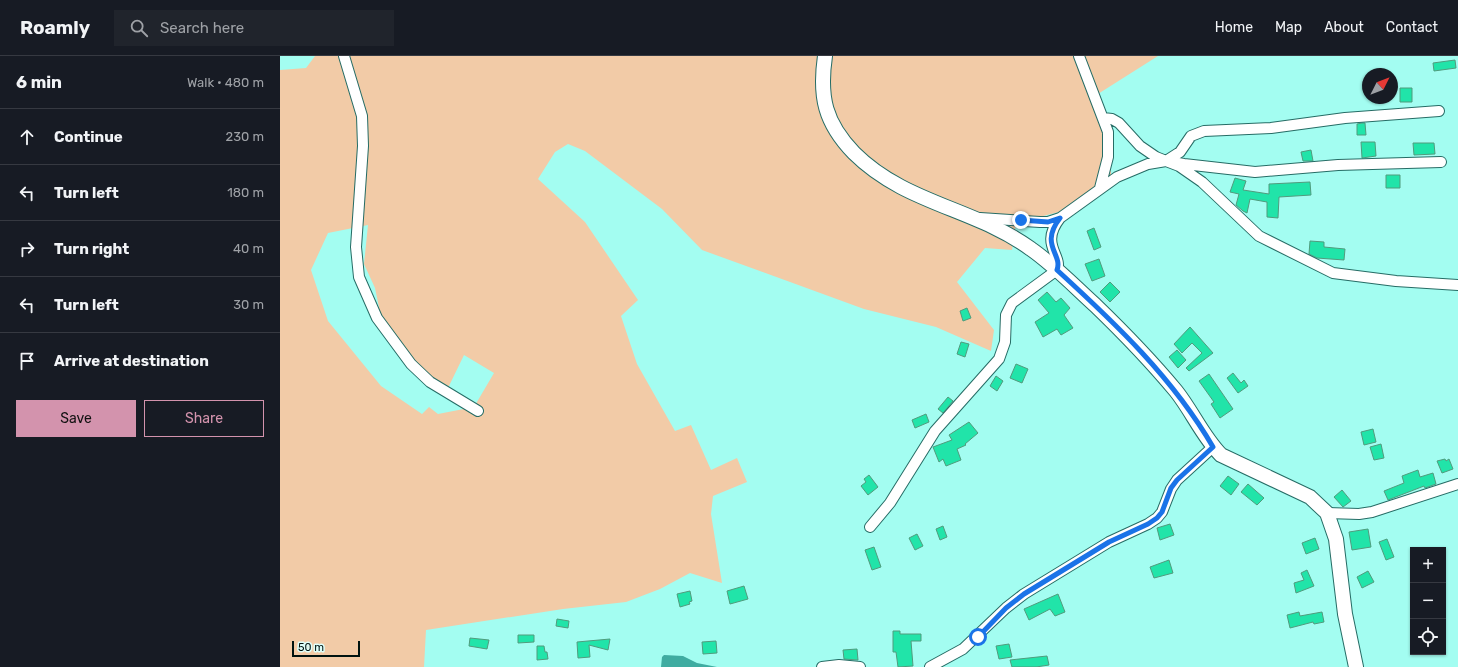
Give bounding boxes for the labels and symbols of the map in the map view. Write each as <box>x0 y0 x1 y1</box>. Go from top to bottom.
north arrow <box>1362 68 1398 104</box>
route end <box>1012 211 1030 229</box>
route start <box>969 628 987 646</box>
scale bar <box>292 639 360 658</box>

